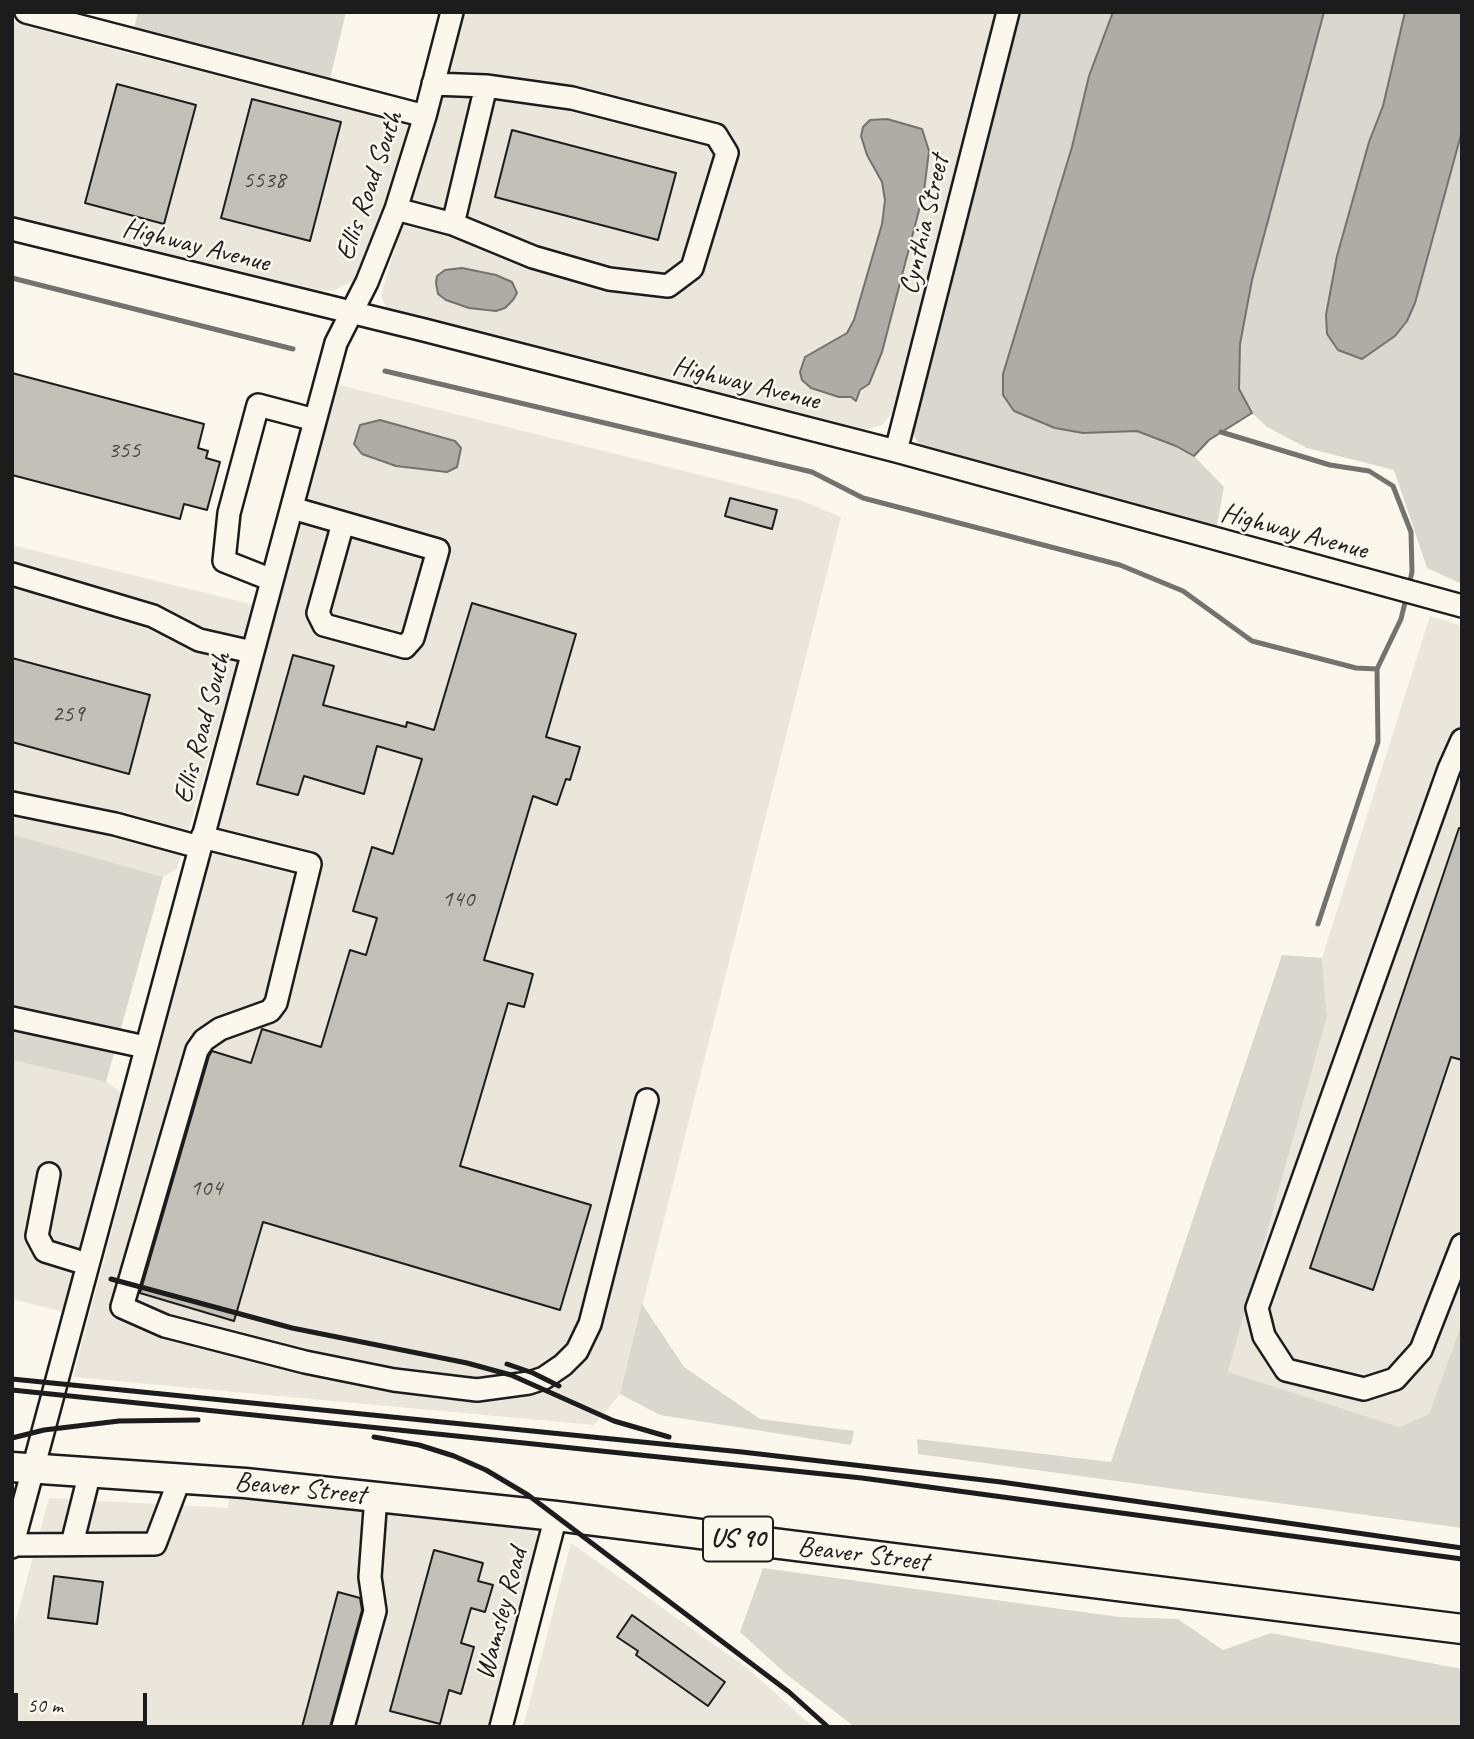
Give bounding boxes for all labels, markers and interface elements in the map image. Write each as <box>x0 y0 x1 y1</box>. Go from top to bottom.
street label: Ellis Road South <box>329 107 411 265</box>
street label: Cynthia Street <box>893 152 957 298</box>
house number: 5538 <box>242 167 286 195</box>
street label: Highway Avenue <box>119 212 273 280</box>
street label: Highway Avenue <box>669 350 823 418</box>
house number: 355 <box>108 437 140 465</box>
street label: Highway Avenue <box>1217 496 1371 568</box>
street label: Ellis Road South <box>167 649 239 807</box>
house number: 259 <box>52 701 84 729</box>
house number: 140 <box>442 886 474 914</box>
house number: 104 <box>190 1175 222 1203</box>
street label: Beaver Street <box>233 1465 367 1513</box>
road number: US 90 <box>703 1516 773 1562</box>
street label: Beaver Street <box>796 1530 930 1580</box>
street label: Wamsley Road <box>468 1545 536 1683</box>
scale bar <box>18 1680 150 1724</box>
text: 50 m <box>27 1692 63 1718</box>

